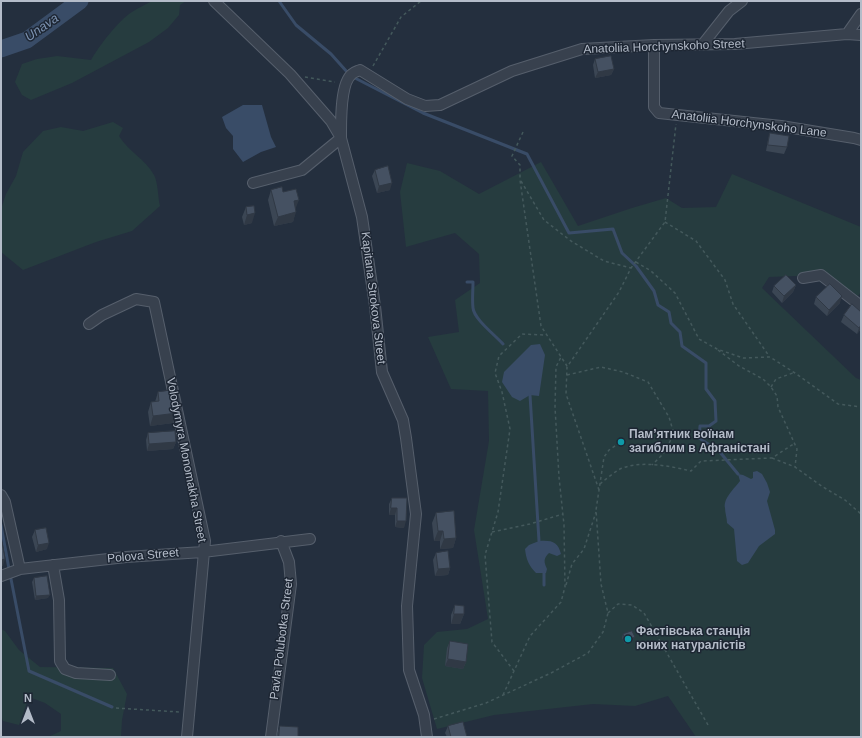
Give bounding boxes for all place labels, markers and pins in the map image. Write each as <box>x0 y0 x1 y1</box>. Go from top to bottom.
place label: Пам’ятник воїнам загиблим в Афганістані <box>629 428 770 456</box>
marker: Пам’ятник воїнам загиблим в Афганістані <box>616 437 626 447</box>
place label: Фастівська станція юних натуралістів <box>636 625 750 653</box>
marker: Фастівська станція юних натуралістів <box>623 634 633 644</box>

